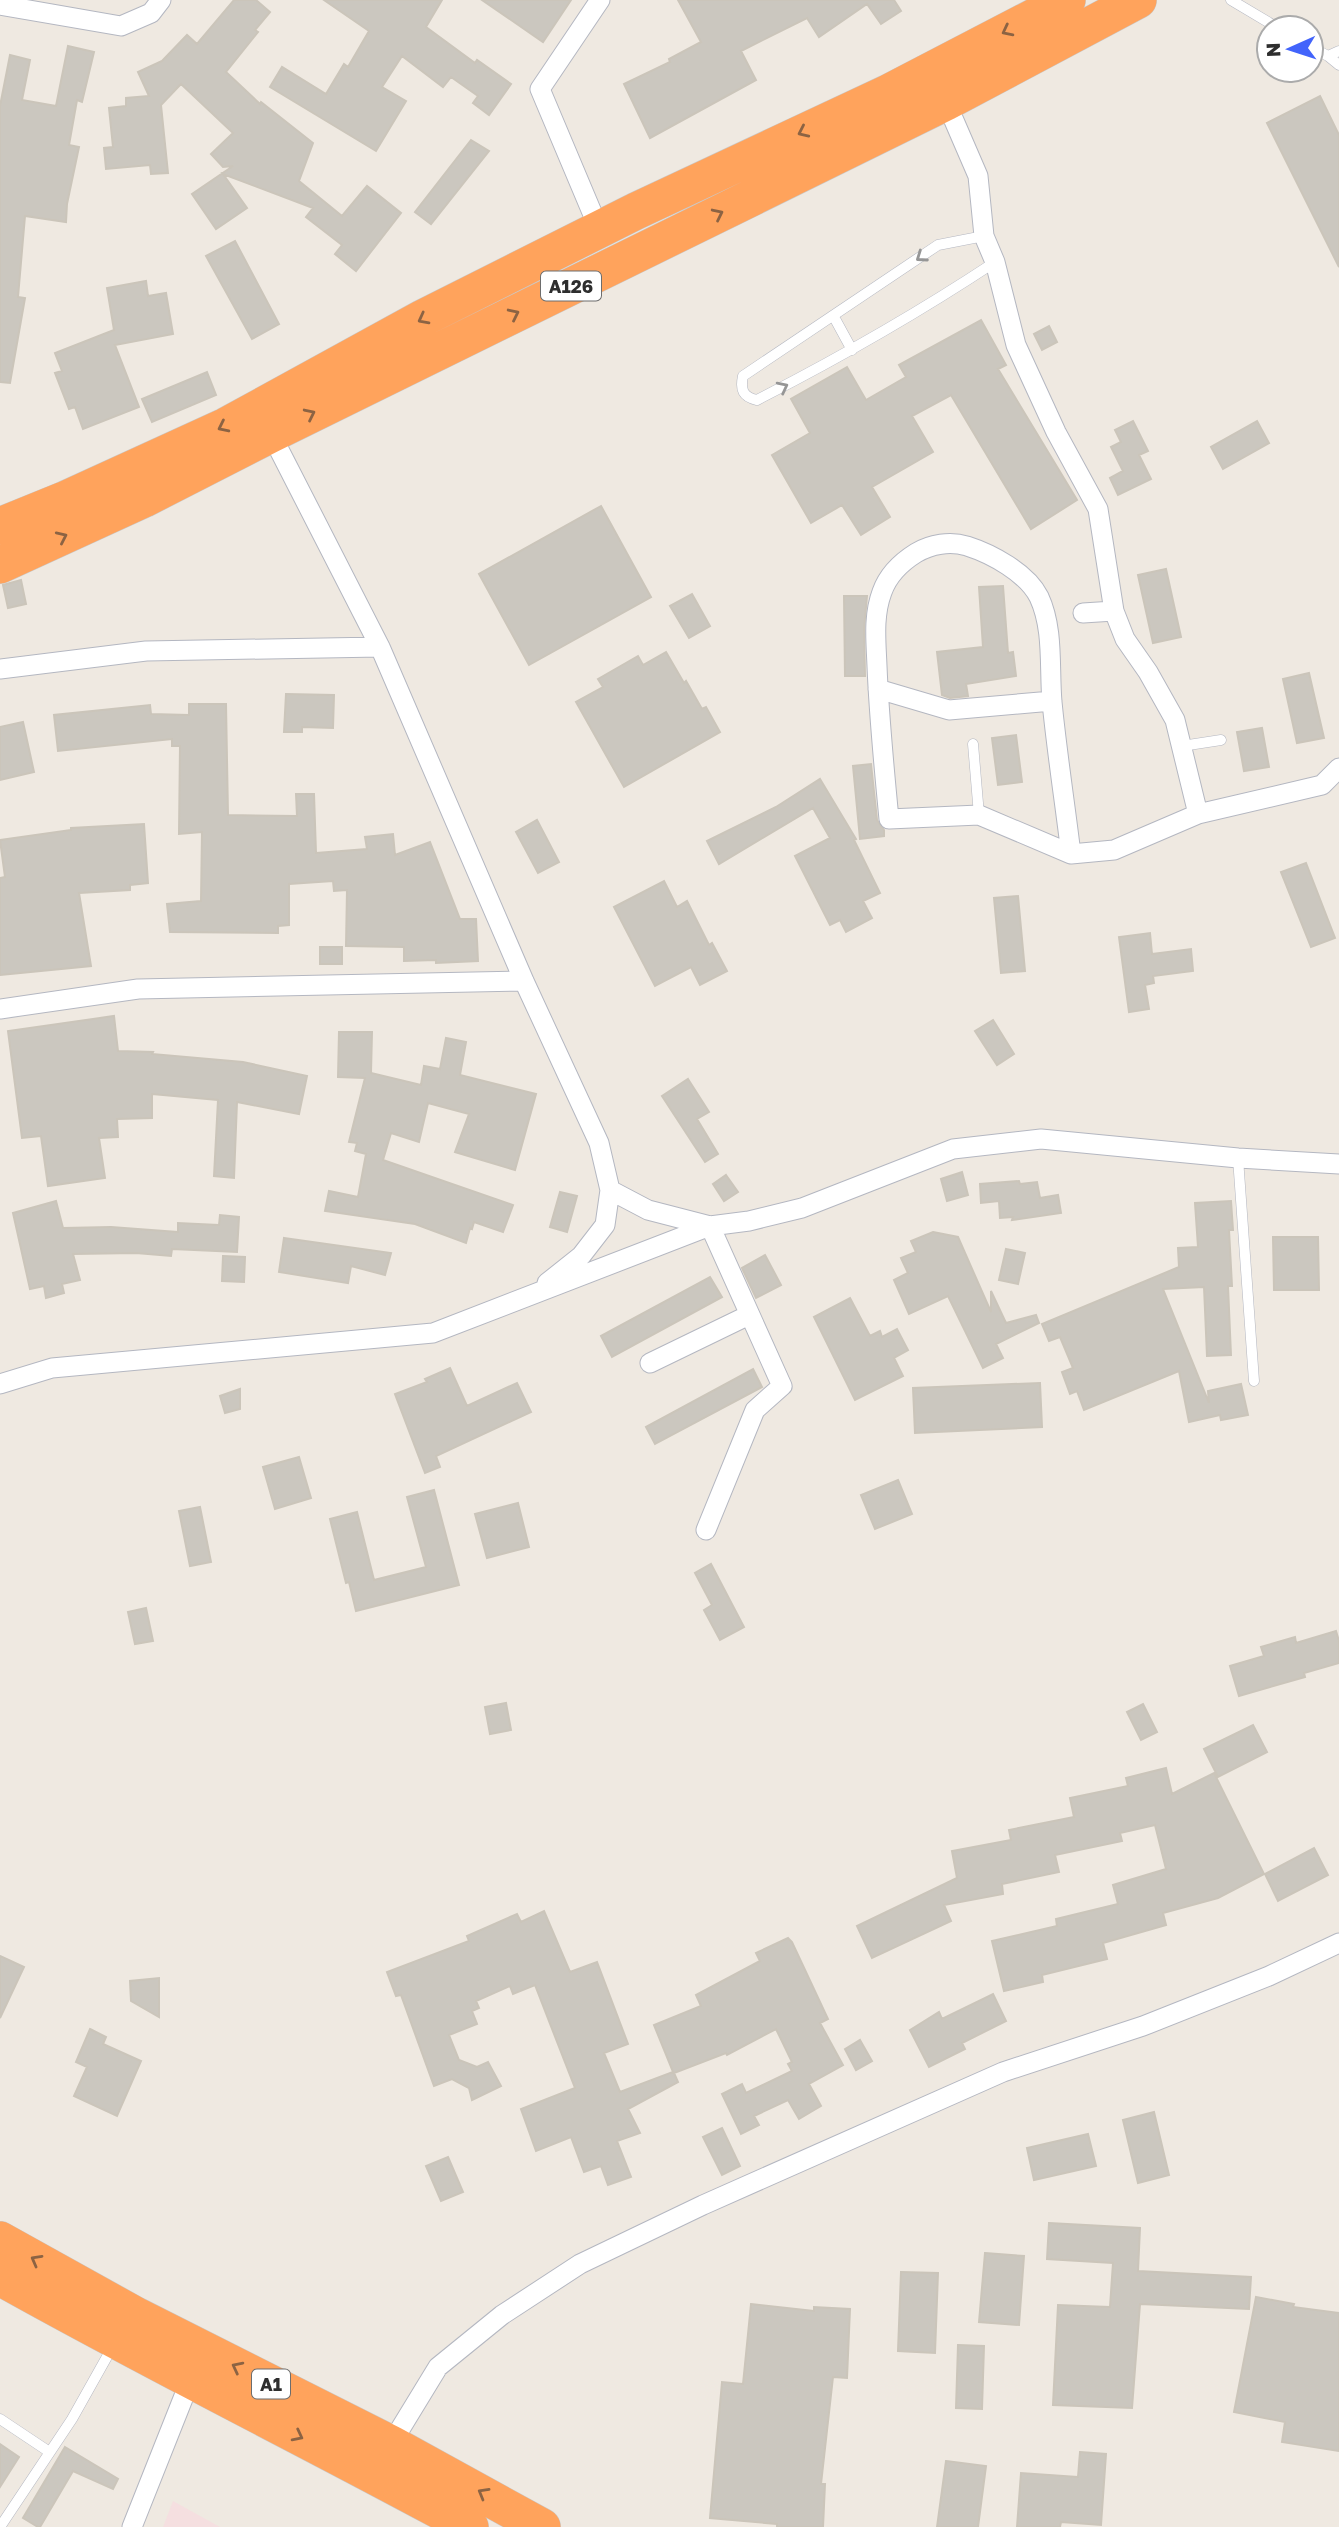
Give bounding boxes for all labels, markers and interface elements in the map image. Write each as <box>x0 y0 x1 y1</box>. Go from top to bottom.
north arrow <box>1255 14 1325 84</box>
one-way arrow <box>1002 23 1014 37</box>
text: N <box>1261 42 1284 58</box>
one-way arrow <box>798 124 810 138</box>
one-way arrow <box>711 208 723 222</box>
one-way arrow <box>916 249 929 261</box>
road number: A126 <box>541 272 601 300</box>
one-way arrow <box>507 308 519 322</box>
one-way arrow <box>418 311 430 324</box>
one-way arrow <box>776 381 788 395</box>
one-way arrow <box>303 409 315 423</box>
one-way arrow <box>218 419 230 433</box>
one-way arrow <box>55 531 67 545</box>
one-way arrow <box>31 2255 44 2268</box>
one-way arrow <box>232 2361 244 2375</box>
road number: A1 <box>252 2370 290 2398</box>
one-way arrow <box>291 2427 303 2441</box>
one-way arrow <box>478 2488 490 2501</box>

